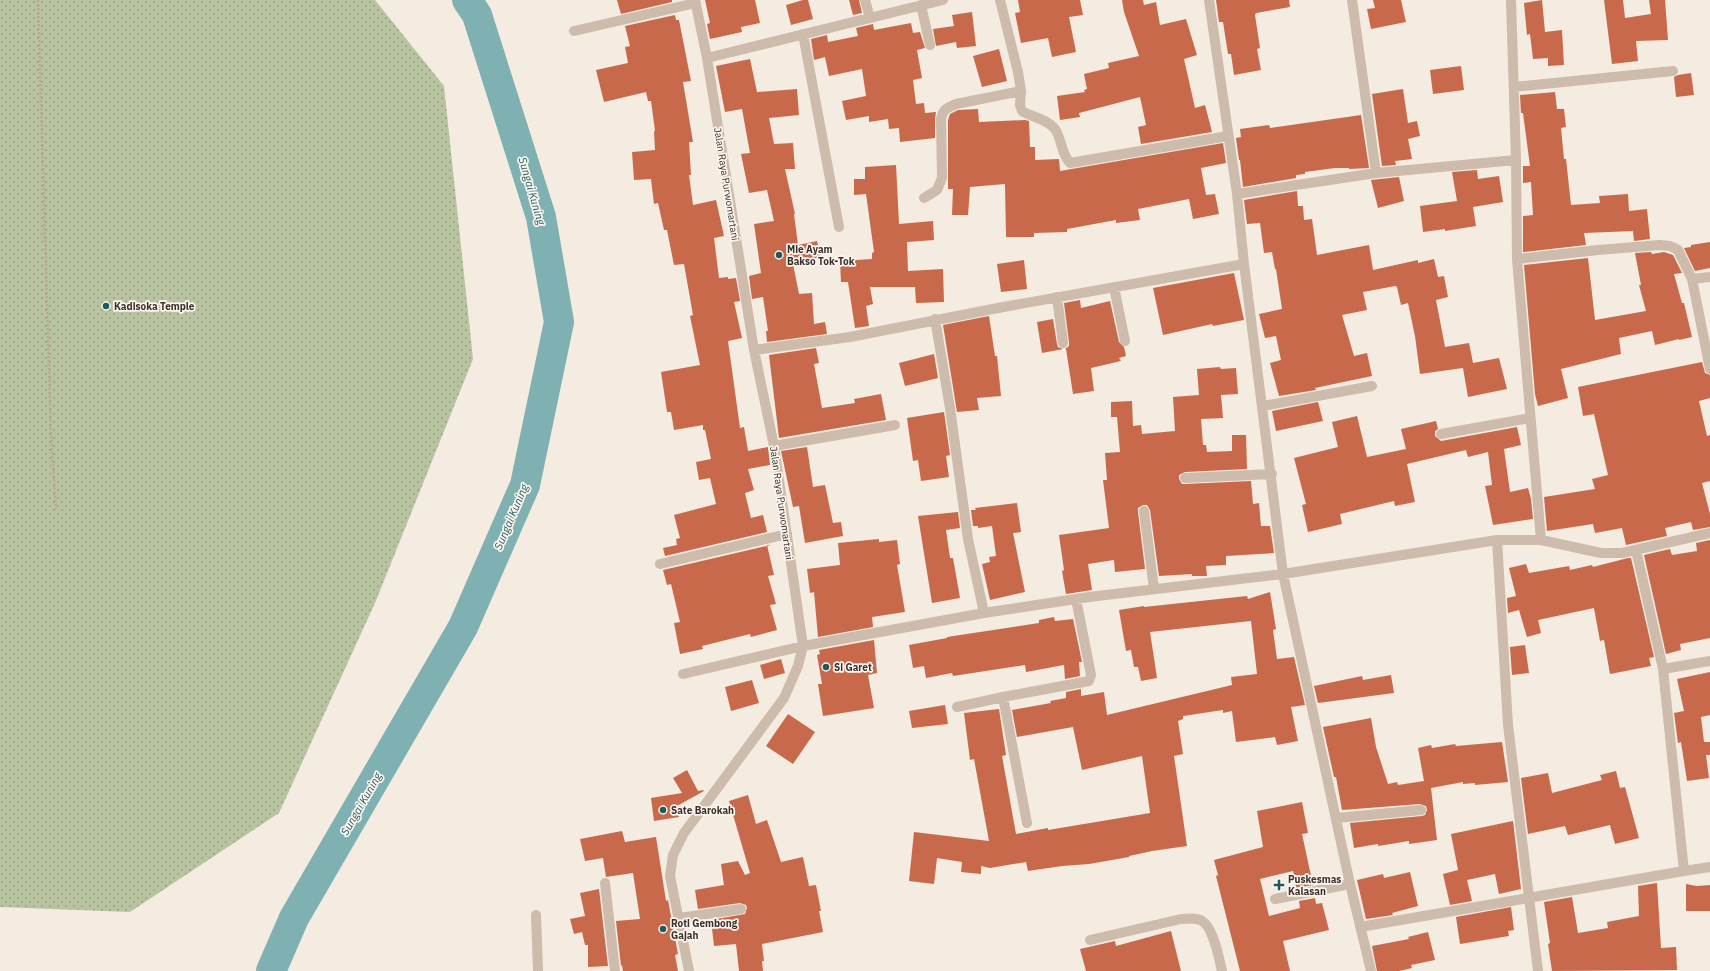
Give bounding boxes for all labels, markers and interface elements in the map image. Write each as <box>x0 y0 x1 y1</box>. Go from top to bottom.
street label: Jalan Raya Purwomartani <box>711 127 742 241</box>
water label: Sungai Kuning <box>516 156 548 227</box>
place label: Mie Ayam Bakso Tok-Tok <box>787 243 855 268</box>
marker: Mie Ayam Bakso Tok-Tok <box>774 250 784 260</box>
place label: Kadisoka Temple <box>114 300 195 313</box>
marker: Kadisoka Temple <box>101 301 111 311</box>
street label: Jalan Raya Purwomartani <box>767 446 796 561</box>
water label: Sungai Kuning <box>491 482 531 552</box>
place label: Si Garet <box>834 661 872 674</box>
marker: Si Garet <box>821 662 831 672</box>
water label: Sungai Kuning <box>337 770 385 838</box>
place label: Sate Barokah <box>671 804 734 817</box>
marker: Sate Barokah <box>658 805 668 815</box>
place label: Puskesmas Kalasan <box>1288 873 1341 898</box>
marker: Puskesmas Kalasan <box>1273 879 1285 891</box>
place label: Roti Gembong Gajah <box>671 917 738 942</box>
marker: Roti Gembong Gajah <box>658 924 668 934</box>

